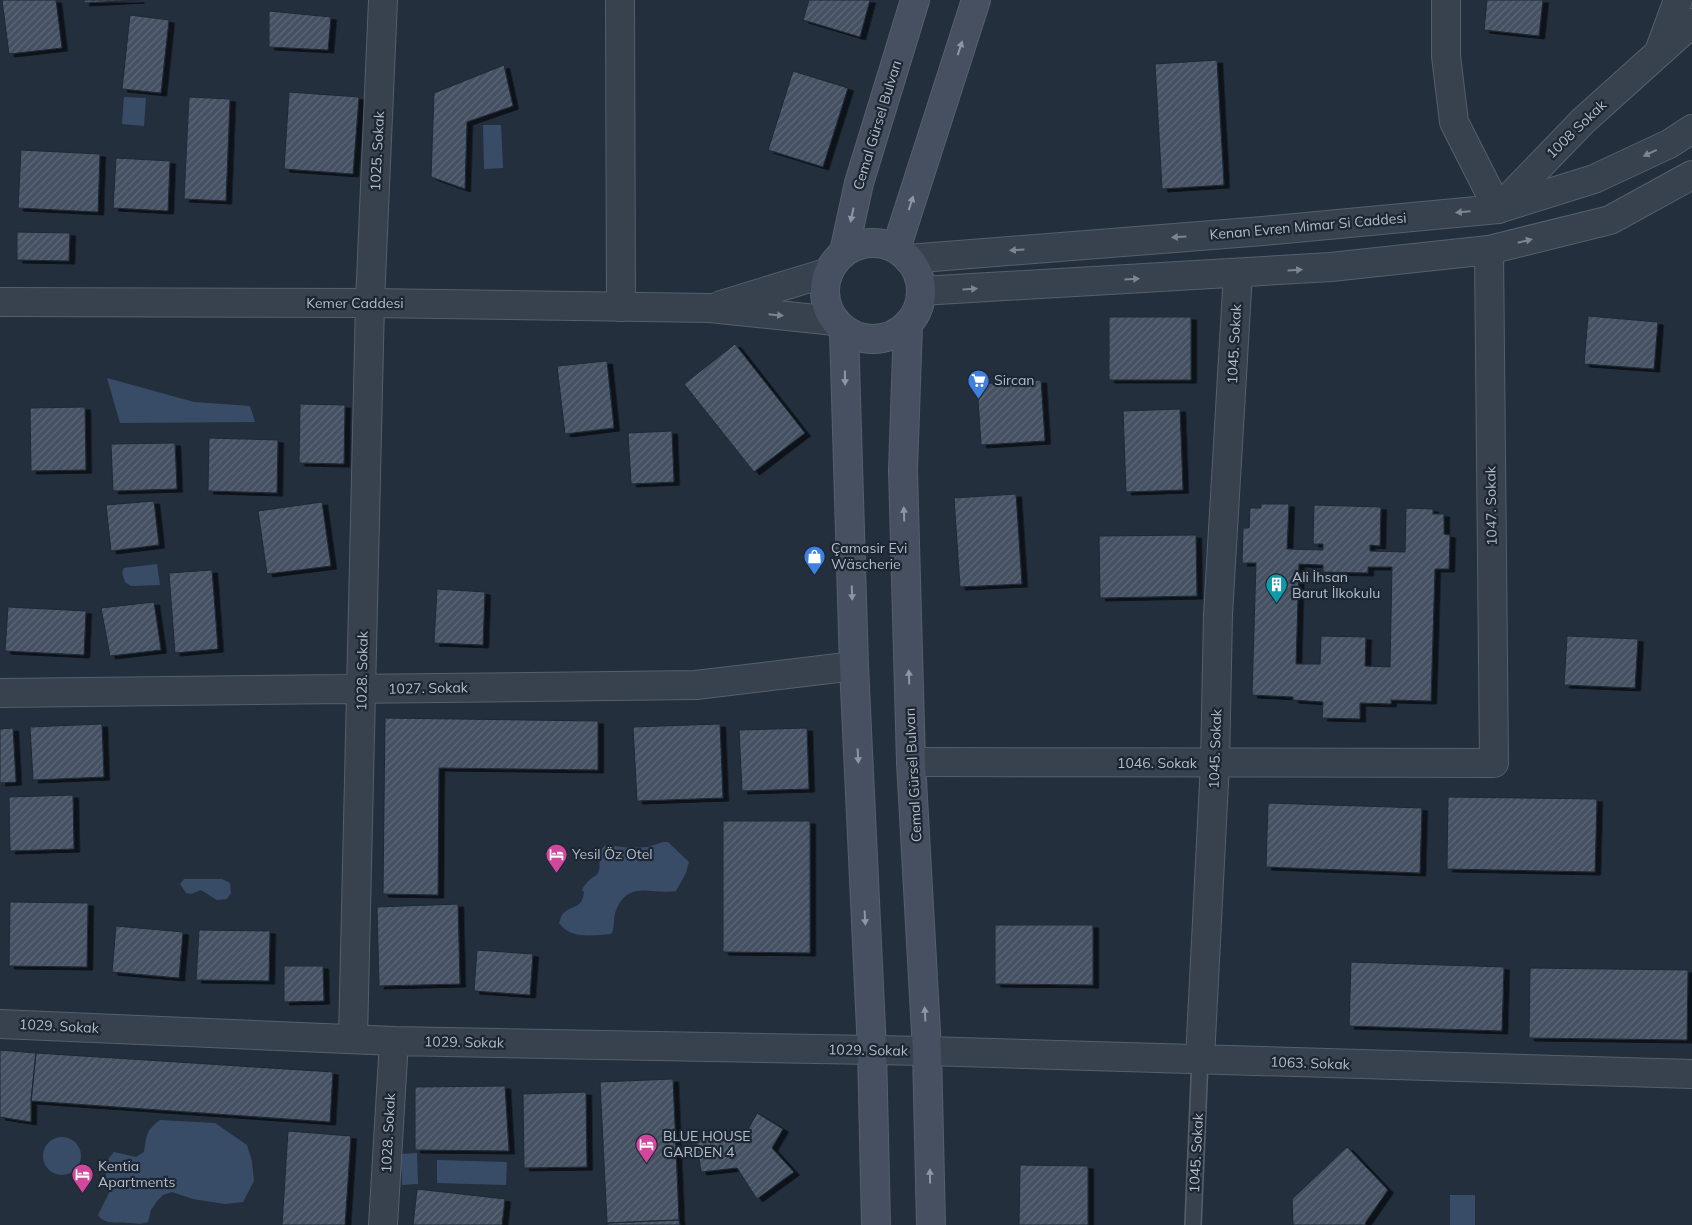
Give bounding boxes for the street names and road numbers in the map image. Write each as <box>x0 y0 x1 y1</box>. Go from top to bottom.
street label: Cemal Gürsel Bulvarı <box>849 58 905 192</box>
street label: 1008 Sokak <box>1542 95 1610 162</box>
street label: 1025. Sokak <box>366 110 388 191</box>
street label: Kenan Evren Mimar Si Caddesi <box>1209 208 1407 244</box>
street label: Kemer Caddesi <box>306 294 404 312</box>
street label: 1045. Sokak <box>1223 303 1245 384</box>
street label: 1047. Sokak <box>1481 465 1501 546</box>
street label: 1028. Sokak <box>352 630 372 711</box>
street label: 1027. Sokak <box>388 678 469 698</box>
street label: Cemal Gürsel Bulvarı <box>900 707 926 843</box>
street label: 1045. Sokak <box>1205 708 1225 789</box>
street label: 1046. Sokak <box>1117 754 1198 772</box>
street label: 1029. Sokak <box>19 1015 100 1037</box>
street label: 1029. Sokak <box>424 1032 505 1052</box>
street label: 1029. Sokak <box>828 1040 909 1060</box>
street label: 1063. Sokak <box>1270 1053 1351 1073</box>
street label: 1028. Sokak <box>377 1092 399 1173</box>
street label: 1045. Sokak <box>1185 1112 1207 1193</box>

